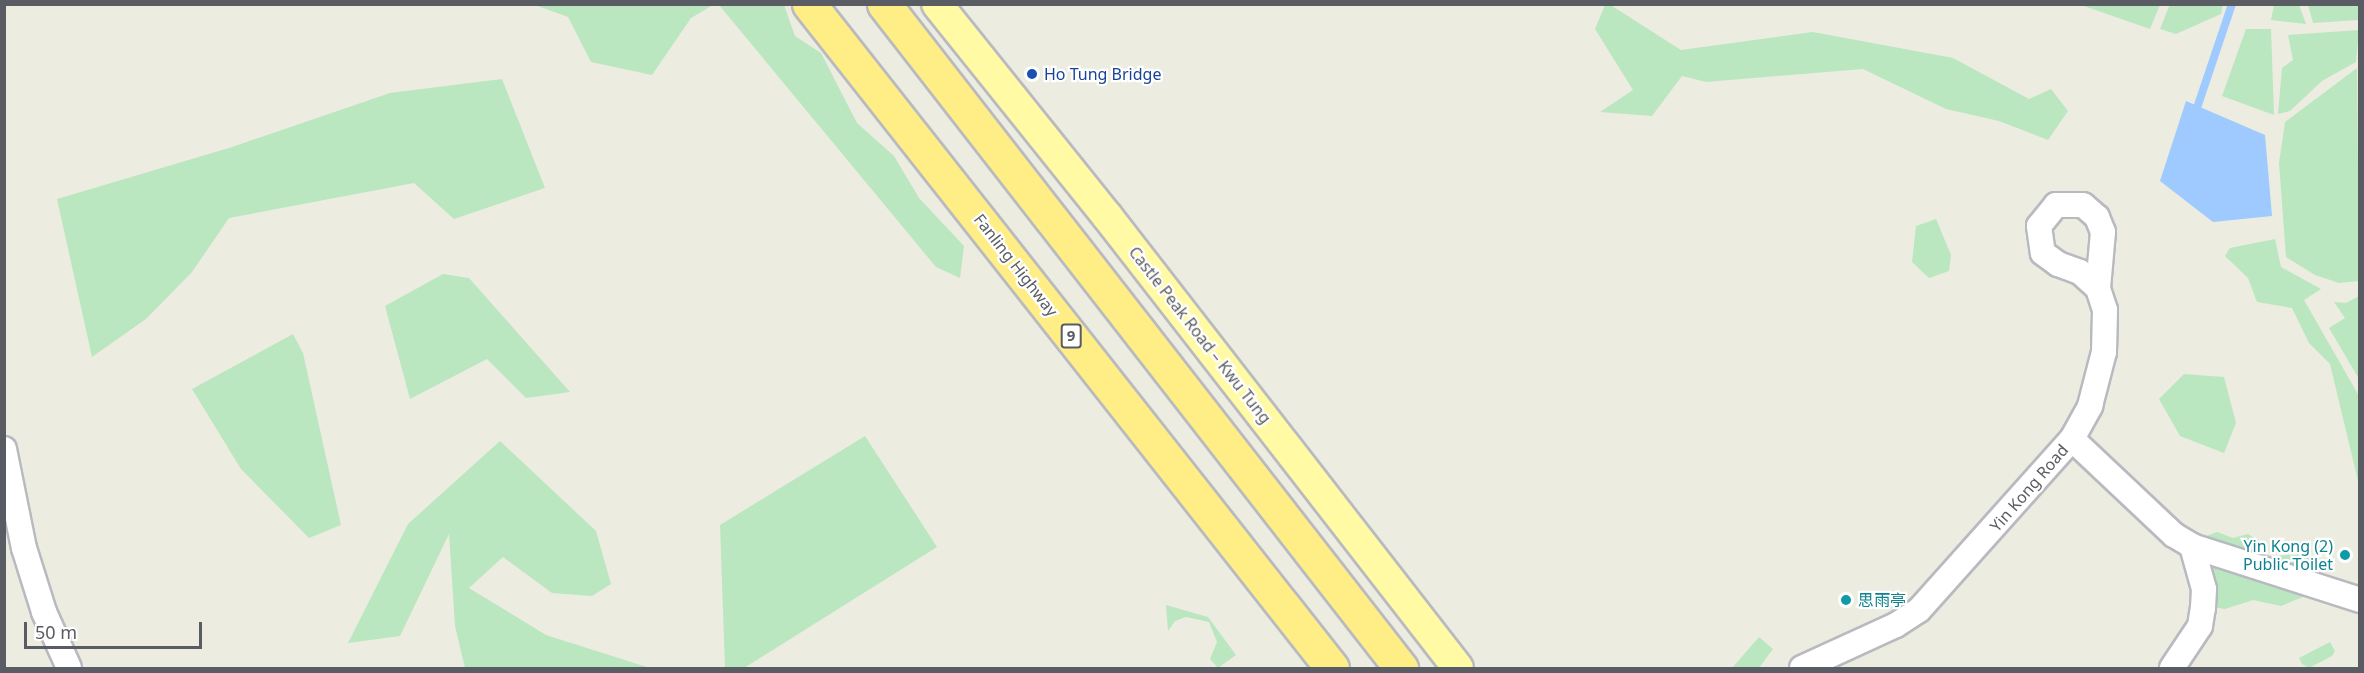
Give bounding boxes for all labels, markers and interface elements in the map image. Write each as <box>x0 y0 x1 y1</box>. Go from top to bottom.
place label: Ho Tung Bridge <box>1044 64 1161 84</box>
marker: Ho Tung Bridge <box>1025 67 1039 81</box>
street label: Fanling Highway <box>970 210 1062 320</box>
street label: Castle Peak Road – Kwu Tung <box>1125 243 1275 427</box>
road number: 9 <box>1060 324 1082 348</box>
street label: Yin Kong Road <box>1986 441 2072 535</box>
place label: Yin Kong (2) Public Toilet <box>2243 536 2333 574</box>
marker: Yin Kong (2) Public Toilet <box>2338 548 2352 562</box>
place label: 思雨亭 <box>1858 590 1906 610</box>
marker: 思雨亭 <box>1839 593 1853 607</box>
scale bar <box>27 610 206 648</box>
text: 50 m <box>35 620 77 644</box>

